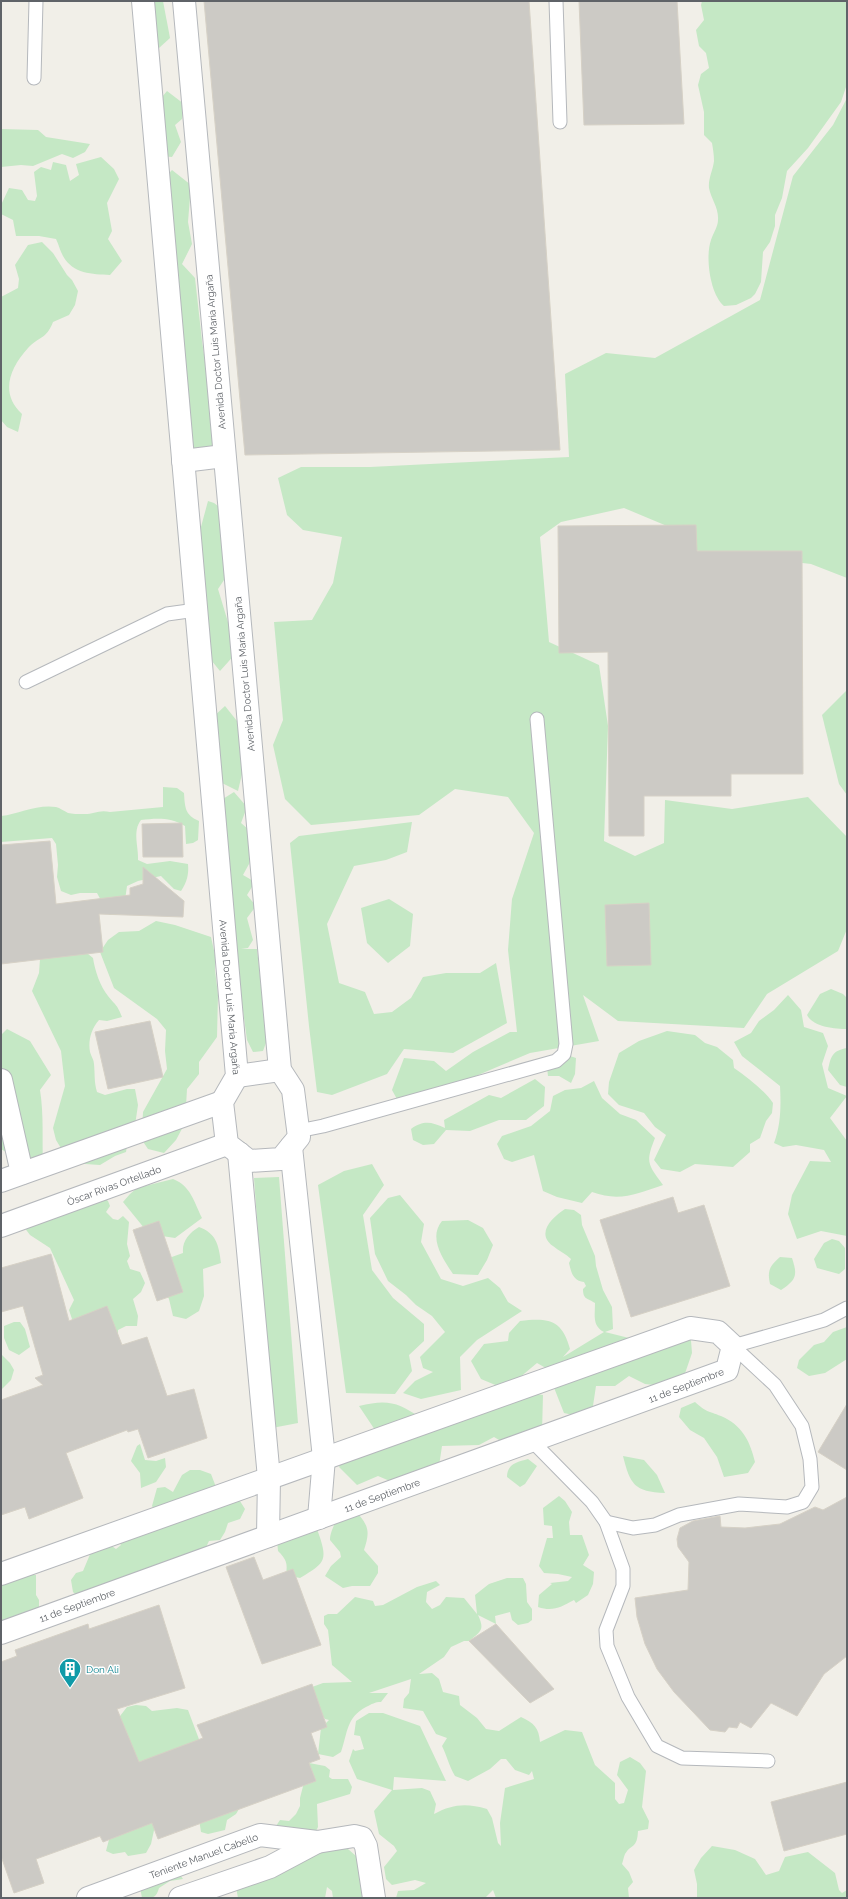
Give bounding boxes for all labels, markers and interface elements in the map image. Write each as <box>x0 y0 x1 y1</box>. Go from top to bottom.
street label: Avenida Doctor Luis Maria Argaña <box>203 274 228 430</box>
street label: Avenida Doctor Luis Maria Argaña <box>232 596 257 752</box>
street label: Avenida Doctor Luis Maria Argaña <box>217 919 242 1075</box>
street label: Óscar Rivas Ortellado <box>66 1163 162 1208</box>
street label: 11 de Septiembre <box>647 1366 726 1405</box>
street label: 11 de Septiembre <box>343 1477 422 1514</box>
street label: 11 de Septiembre <box>38 1587 117 1624</box>
building icon: Don Ali <box>57 1656 83 1689</box>
place label: Don Ali <box>86 1664 119 1675</box>
street label: Teniente Manuel Cabello <box>148 1831 260 1881</box>

